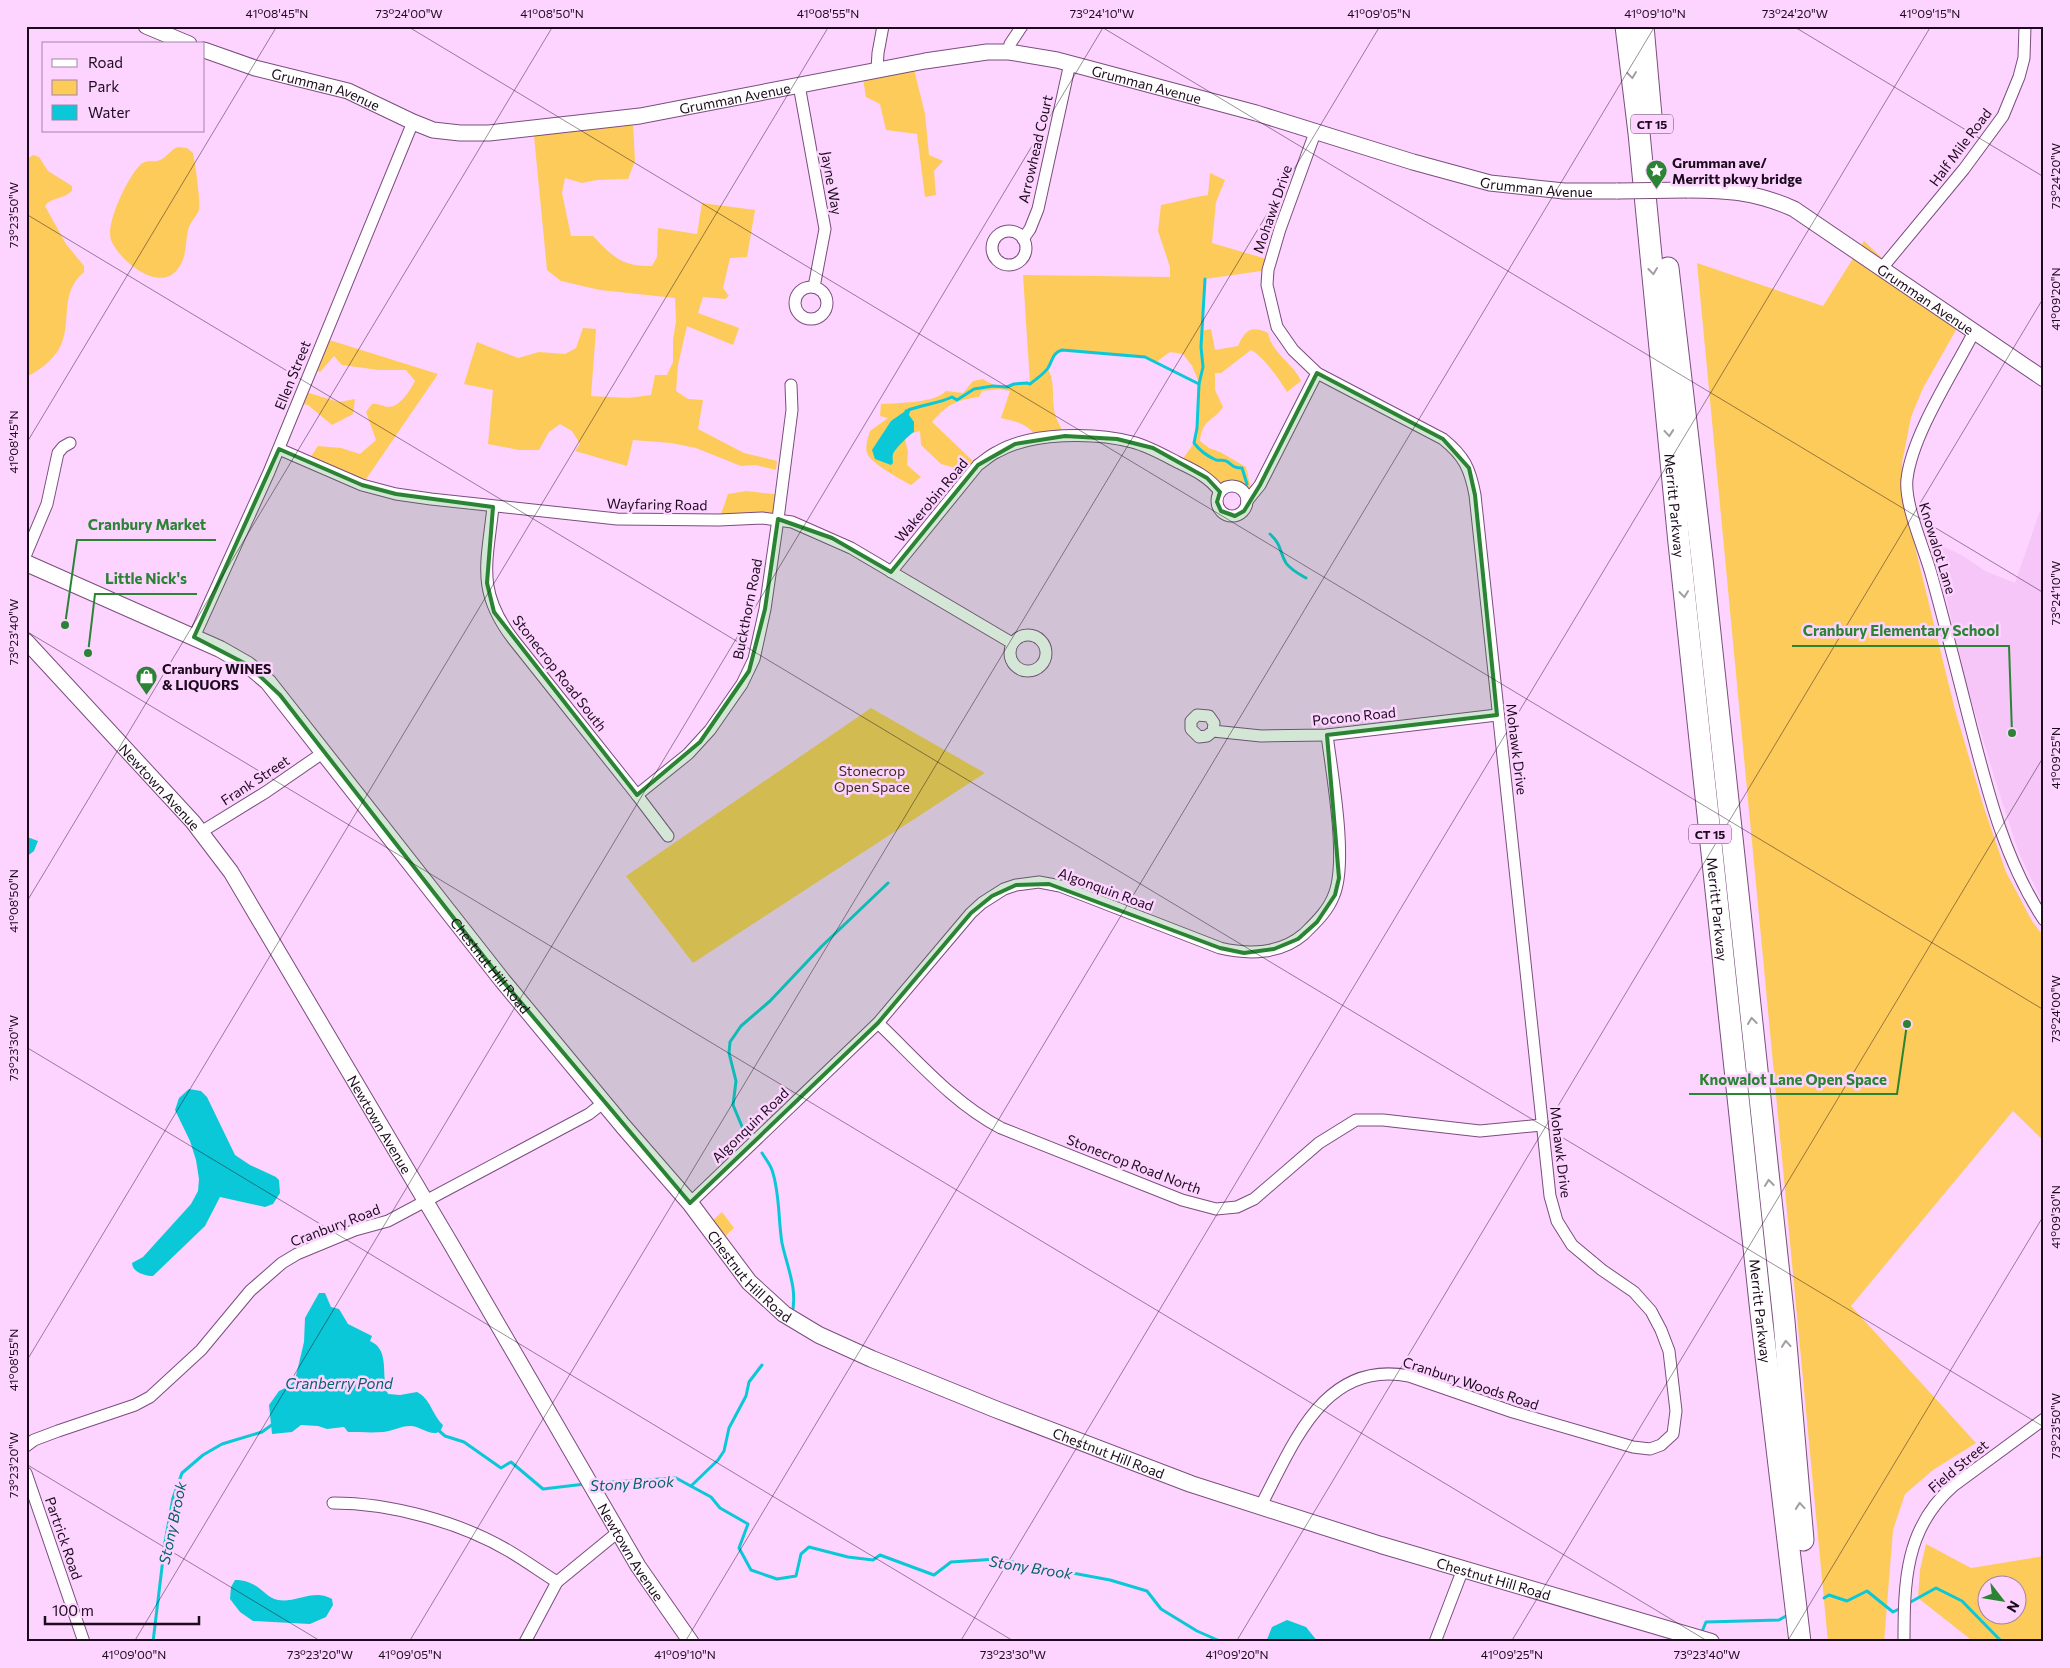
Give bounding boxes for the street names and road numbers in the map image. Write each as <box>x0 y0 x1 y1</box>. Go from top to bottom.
street label: Grumman Avenue <box>1090 61 1203 107</box>
street label: Grumman Avenue <box>270 64 383 114</box>
street label: Grumman Avenue <box>678 79 792 117</box>
street label: Arrowhead Court <box>1014 93 1056 205</box>
street label: Half Mile Road <box>1925 105 1995 189</box>
road number: CT 15 <box>1631 115 1673 134</box>
street label: Jayne Way <box>818 150 846 216</box>
street label: Mohawk Drive <box>1249 163 1295 255</box>
street label: Grumman Avenue <box>1478 172 1593 200</box>
street label: Grumman Avenue <box>1874 260 1977 337</box>
street label: Ellen Street <box>270 338 314 412</box>
street label: Merritt Parkway <box>1662 453 1689 558</box>
street label: Wakerobin Road <box>891 455 971 545</box>
street label: Wayfaring Road <box>606 495 708 513</box>
street label: Knowalot Lane <box>1916 500 1960 596</box>
street label: Buckthorn Road <box>729 557 765 661</box>
street label: Stonecrop Road South <box>509 612 611 734</box>
street label: Mohawk Drive <box>1503 702 1531 796</box>
street label: Pocono Road <box>1311 703 1397 729</box>
street label: Newtown Avenue <box>116 740 204 833</box>
street label: Frank Street <box>217 751 293 808</box>
road number: CT 15 <box>1689 824 1731 844</box>
street label: Merritt Parkway <box>1704 856 1732 962</box>
street label: Algonquin Road <box>1056 864 1156 914</box>
street label: Chestnut Hill Road <box>447 914 534 1017</box>
street label: Newtown Avenue <box>344 1072 416 1176</box>
street label: Algonquin Road <box>708 1084 792 1166</box>
street label: Mohawk Drive <box>1547 1105 1575 1199</box>
street label: Stonecrop Road North <box>1064 1130 1204 1198</box>
street label: Cranbury Road <box>288 1200 382 1250</box>
street label: Chestnut Hill Road <box>705 1227 795 1325</box>
street label: Merritt Parkway <box>1747 1258 1775 1364</box>
street label: Cranbury Woods Road <box>1401 1353 1541 1413</box>
street label: Chestnut Hill Road <box>1051 1424 1167 1482</box>
street label: Field Street <box>1925 1436 1992 1496</box>
street label: Partrick Road <box>42 1494 86 1582</box>
street label: Newtown Avenue <box>595 1500 668 1604</box>
street label: Chestnut Hill Road <box>1435 1553 1553 1603</box>

